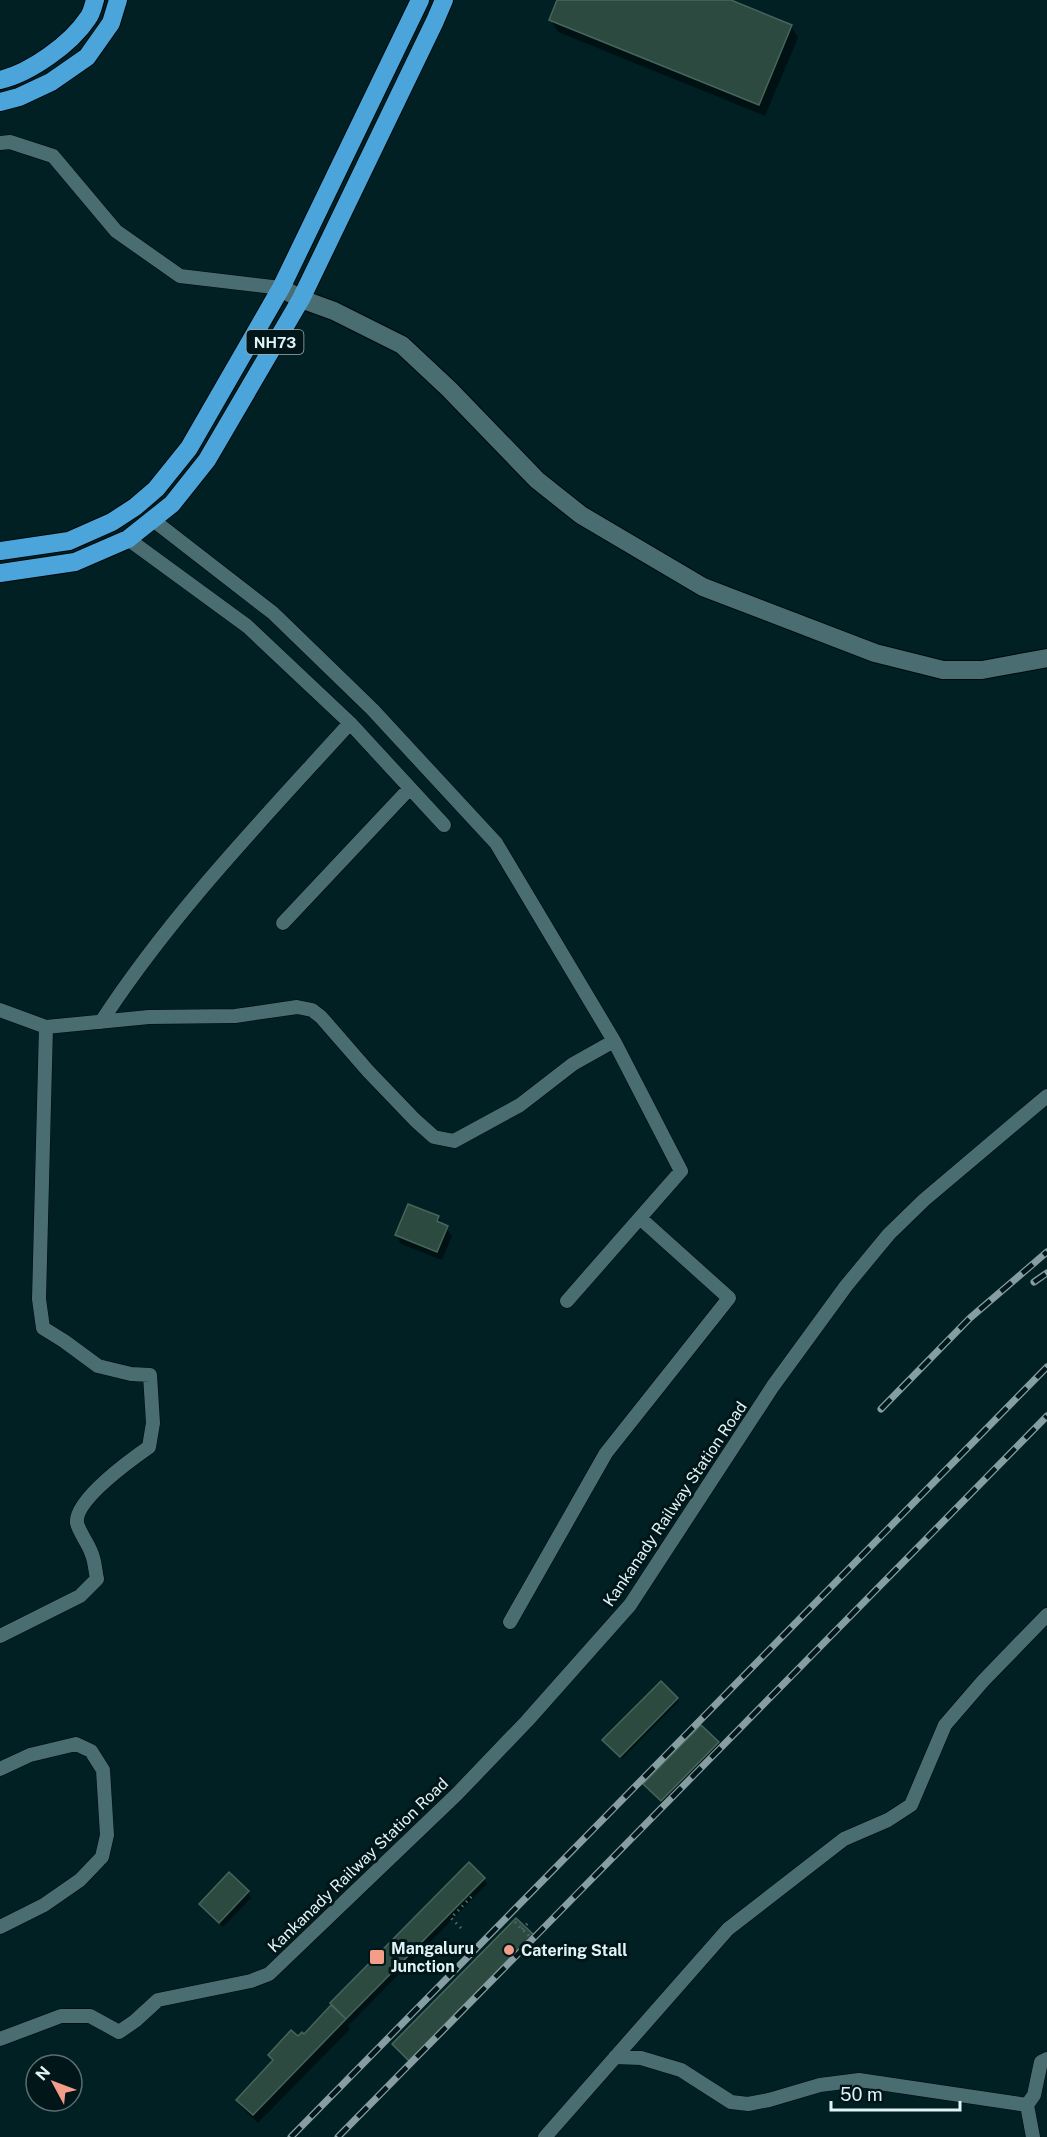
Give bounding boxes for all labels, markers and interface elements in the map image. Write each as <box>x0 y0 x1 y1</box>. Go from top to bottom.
road number: NH73 <box>246 330 304 354</box>
street label: Kankanady Railway Station Road <box>599 1398 751 1610</box>
street label: Kankanady Railway Station Road <box>264 1774 452 1956</box>
place label: Mangaluru Junction <box>391 1939 474 1976</box>
place label: Catering Stall <box>521 1941 628 1960</box>
marker: Catering Stall <box>502 1943 516 1957</box>
marker: Mangaluru Junction <box>368 1948 386 1966</box>
north arrow <box>24 2053 84 2113</box>
text: N <box>32 2063 54 2084</box>
scale bar <box>831 2074 960 2112</box>
text: 50 m <box>840 2084 883 2105</box>

